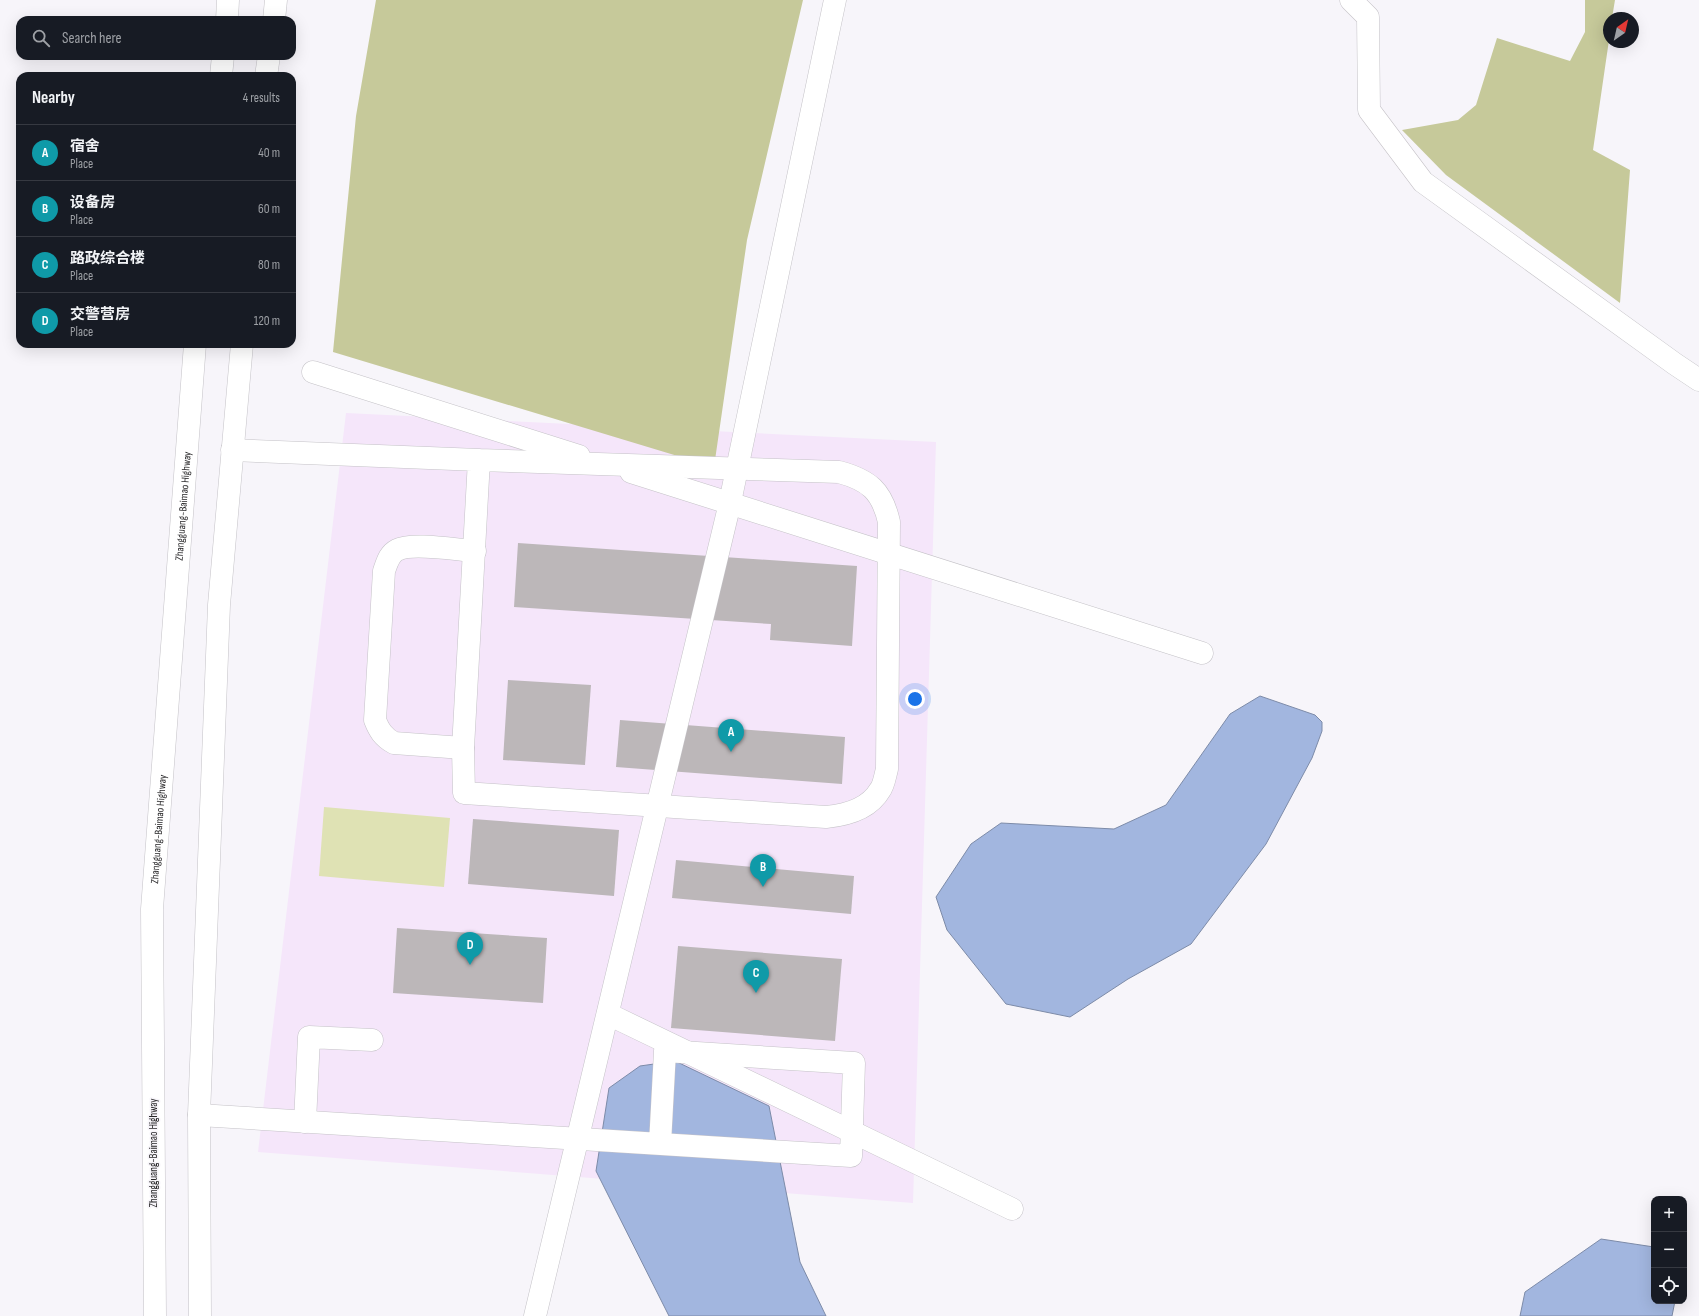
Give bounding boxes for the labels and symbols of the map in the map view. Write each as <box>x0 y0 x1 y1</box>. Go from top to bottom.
north arrow <box>1603 12 1639 48</box>
street label: Zhangguang-Baimao Highway <box>173 450 194 561</box>
your location <box>905 689 925 709</box>
pin: A <box>718 719 744 752</box>
street label: Zhangguang-Baimao Highway <box>148 774 169 884</box>
pin: B <box>750 854 776 887</box>
pin: D <box>457 932 483 965</box>
pin: C <box>743 960 769 993</box>
street label: Zhangguang-Baimao Highway <box>147 1098 160 1208</box>

